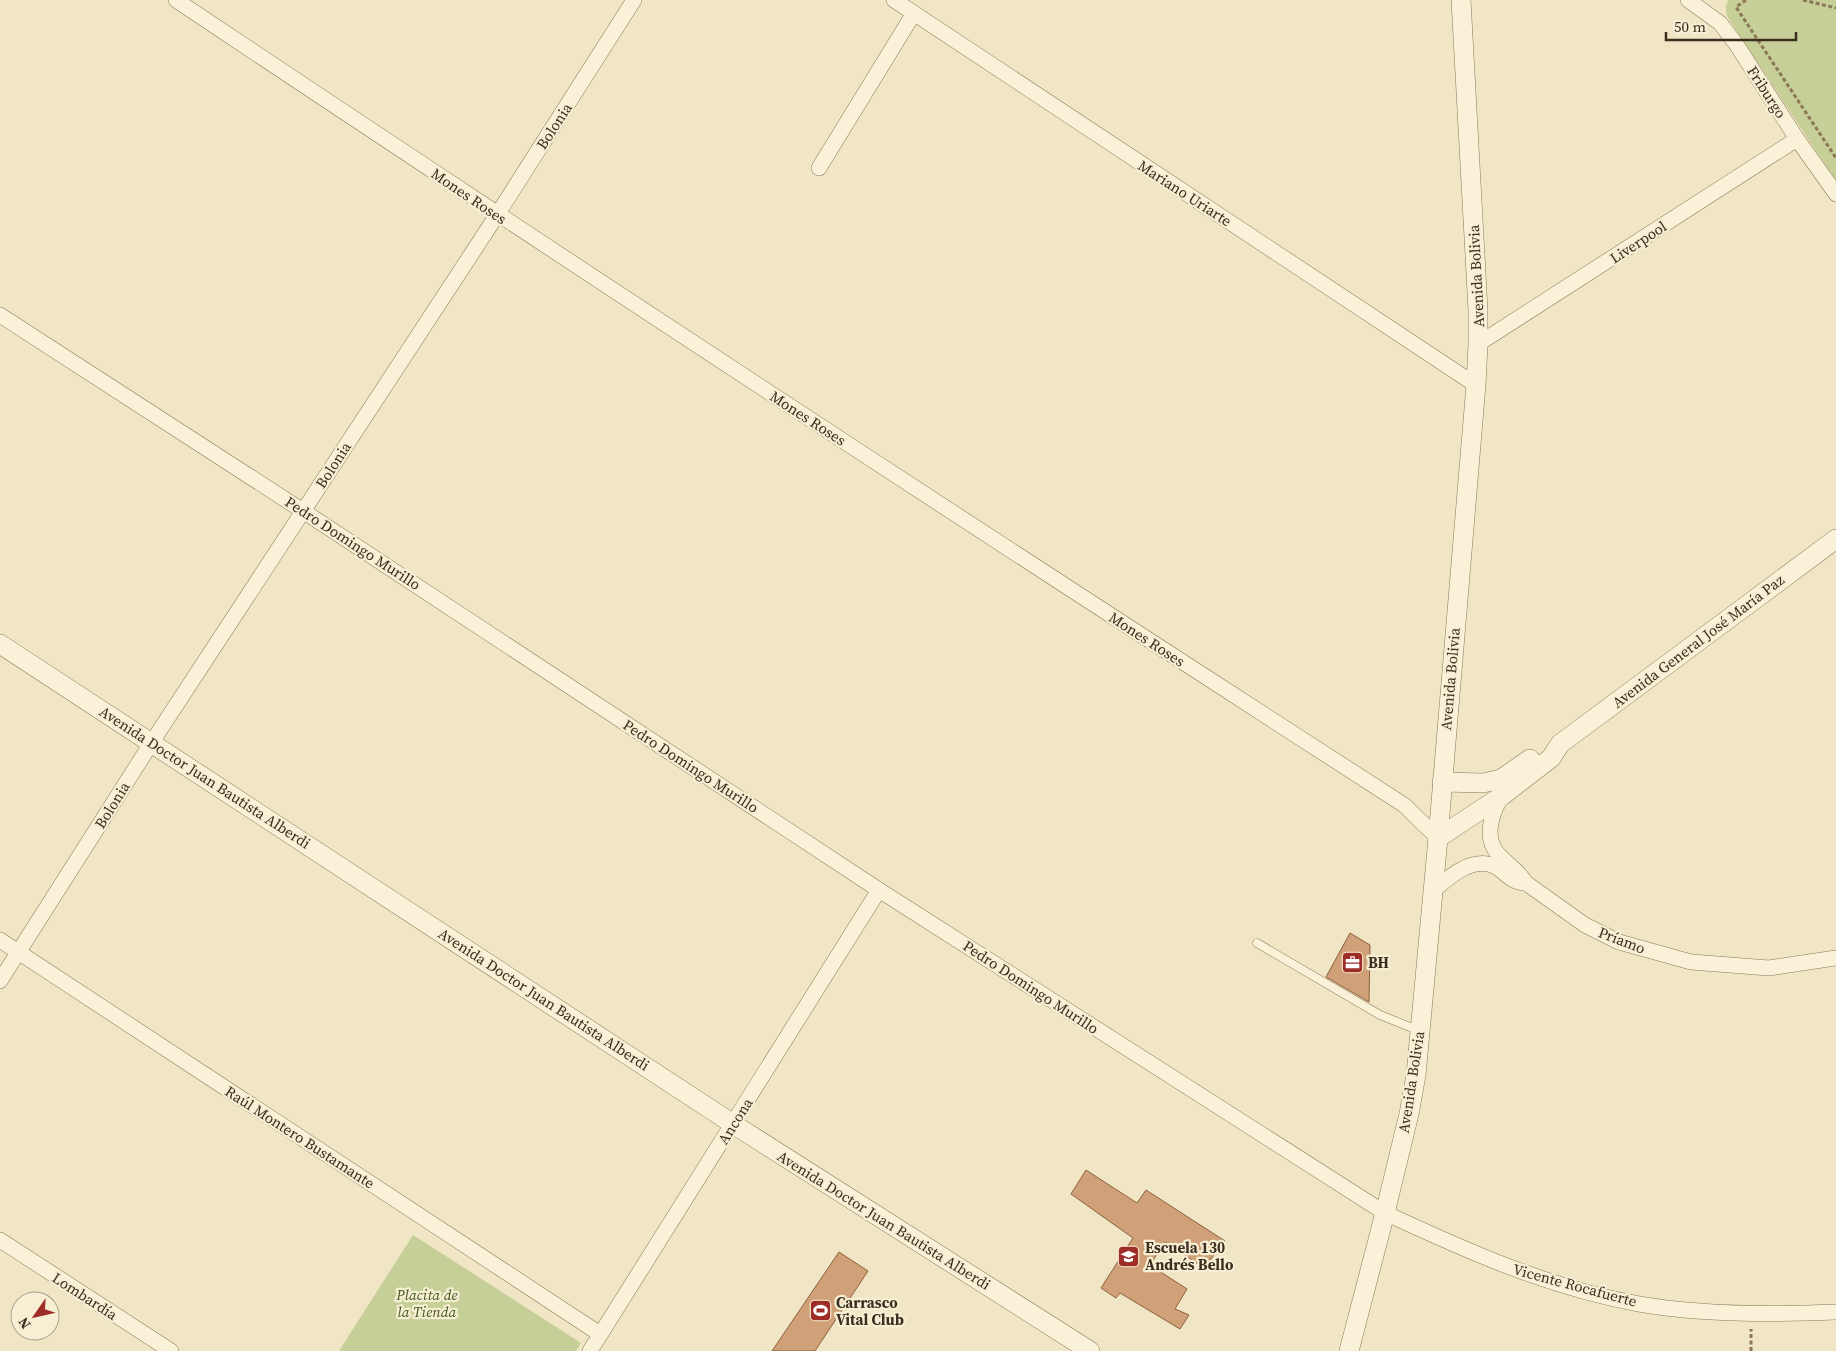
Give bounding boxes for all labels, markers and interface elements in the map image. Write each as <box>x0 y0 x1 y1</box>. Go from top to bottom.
scale bar <box>1666 10 1796 42</box>
text: 50 m <box>1674 16 1706 37</box>
street label: Friburgo <box>1742 62 1792 122</box>
street label: Bolonia <box>531 98 577 153</box>
street label: Mariano Uriarte <box>1134 155 1236 231</box>
street label: Mones Roses <box>427 163 511 229</box>
street label: Liverpool <box>1605 215 1671 268</box>
street label: Avenida Bolivia <box>1463 224 1489 328</box>
street label: Mones Roses <box>766 386 850 450</box>
street label: Bolonia <box>310 437 356 492</box>
street label: Pedro Domingo Murillo <box>281 491 425 595</box>
street label: Avenida General José María Paz <box>1608 569 1789 713</box>
street label: Mones Roses <box>1105 607 1189 671</box>
street label: Avenida Bolivia <box>1435 626 1465 731</box>
street label: Avenida Doctor Juan Bautista Alberdi <box>95 701 315 853</box>
street label: Pedro Domingo Murillo <box>619 714 763 818</box>
street label: Bolonia <box>89 777 135 832</box>
street label: Príamo <box>1595 921 1649 959</box>
street label: Avenida Doctor Juan Bautista Alberdi <box>434 923 654 1075</box>
street label: Pedro Domingo Murillo <box>959 935 1103 1039</box>
office icon: BH <box>1340 950 1364 974</box>
place label: BH <box>1368 952 1389 973</box>
street label: Avenida Bolivia <box>1393 1029 1429 1134</box>
street label: Raúl Montero Bustamante <box>221 1081 379 1194</box>
street label: Ancona <box>712 1093 758 1148</box>
street label: Avenida Doctor Juan Bautista Alberdi <box>773 1145 995 1295</box>
place label: Escuela 130 Andrés Bello <box>1145 1237 1234 1275</box>
school or university icon: Escuela 130 Andrés Bello <box>1117 1244 1141 1268</box>
street label: Vicente Rocafuerte <box>1511 1258 1640 1312</box>
street label: Lombardía <box>48 1267 122 1325</box>
park label: Placita de la Tienda <box>395 1284 458 1322</box>
north arrow <box>10 1291 60 1341</box>
place label: Carrasco Vital Club <box>836 1292 904 1330</box>
sports icon: Carrasco Vital Club <box>808 1299 832 1323</box>
text: N <box>13 1313 35 1333</box>

